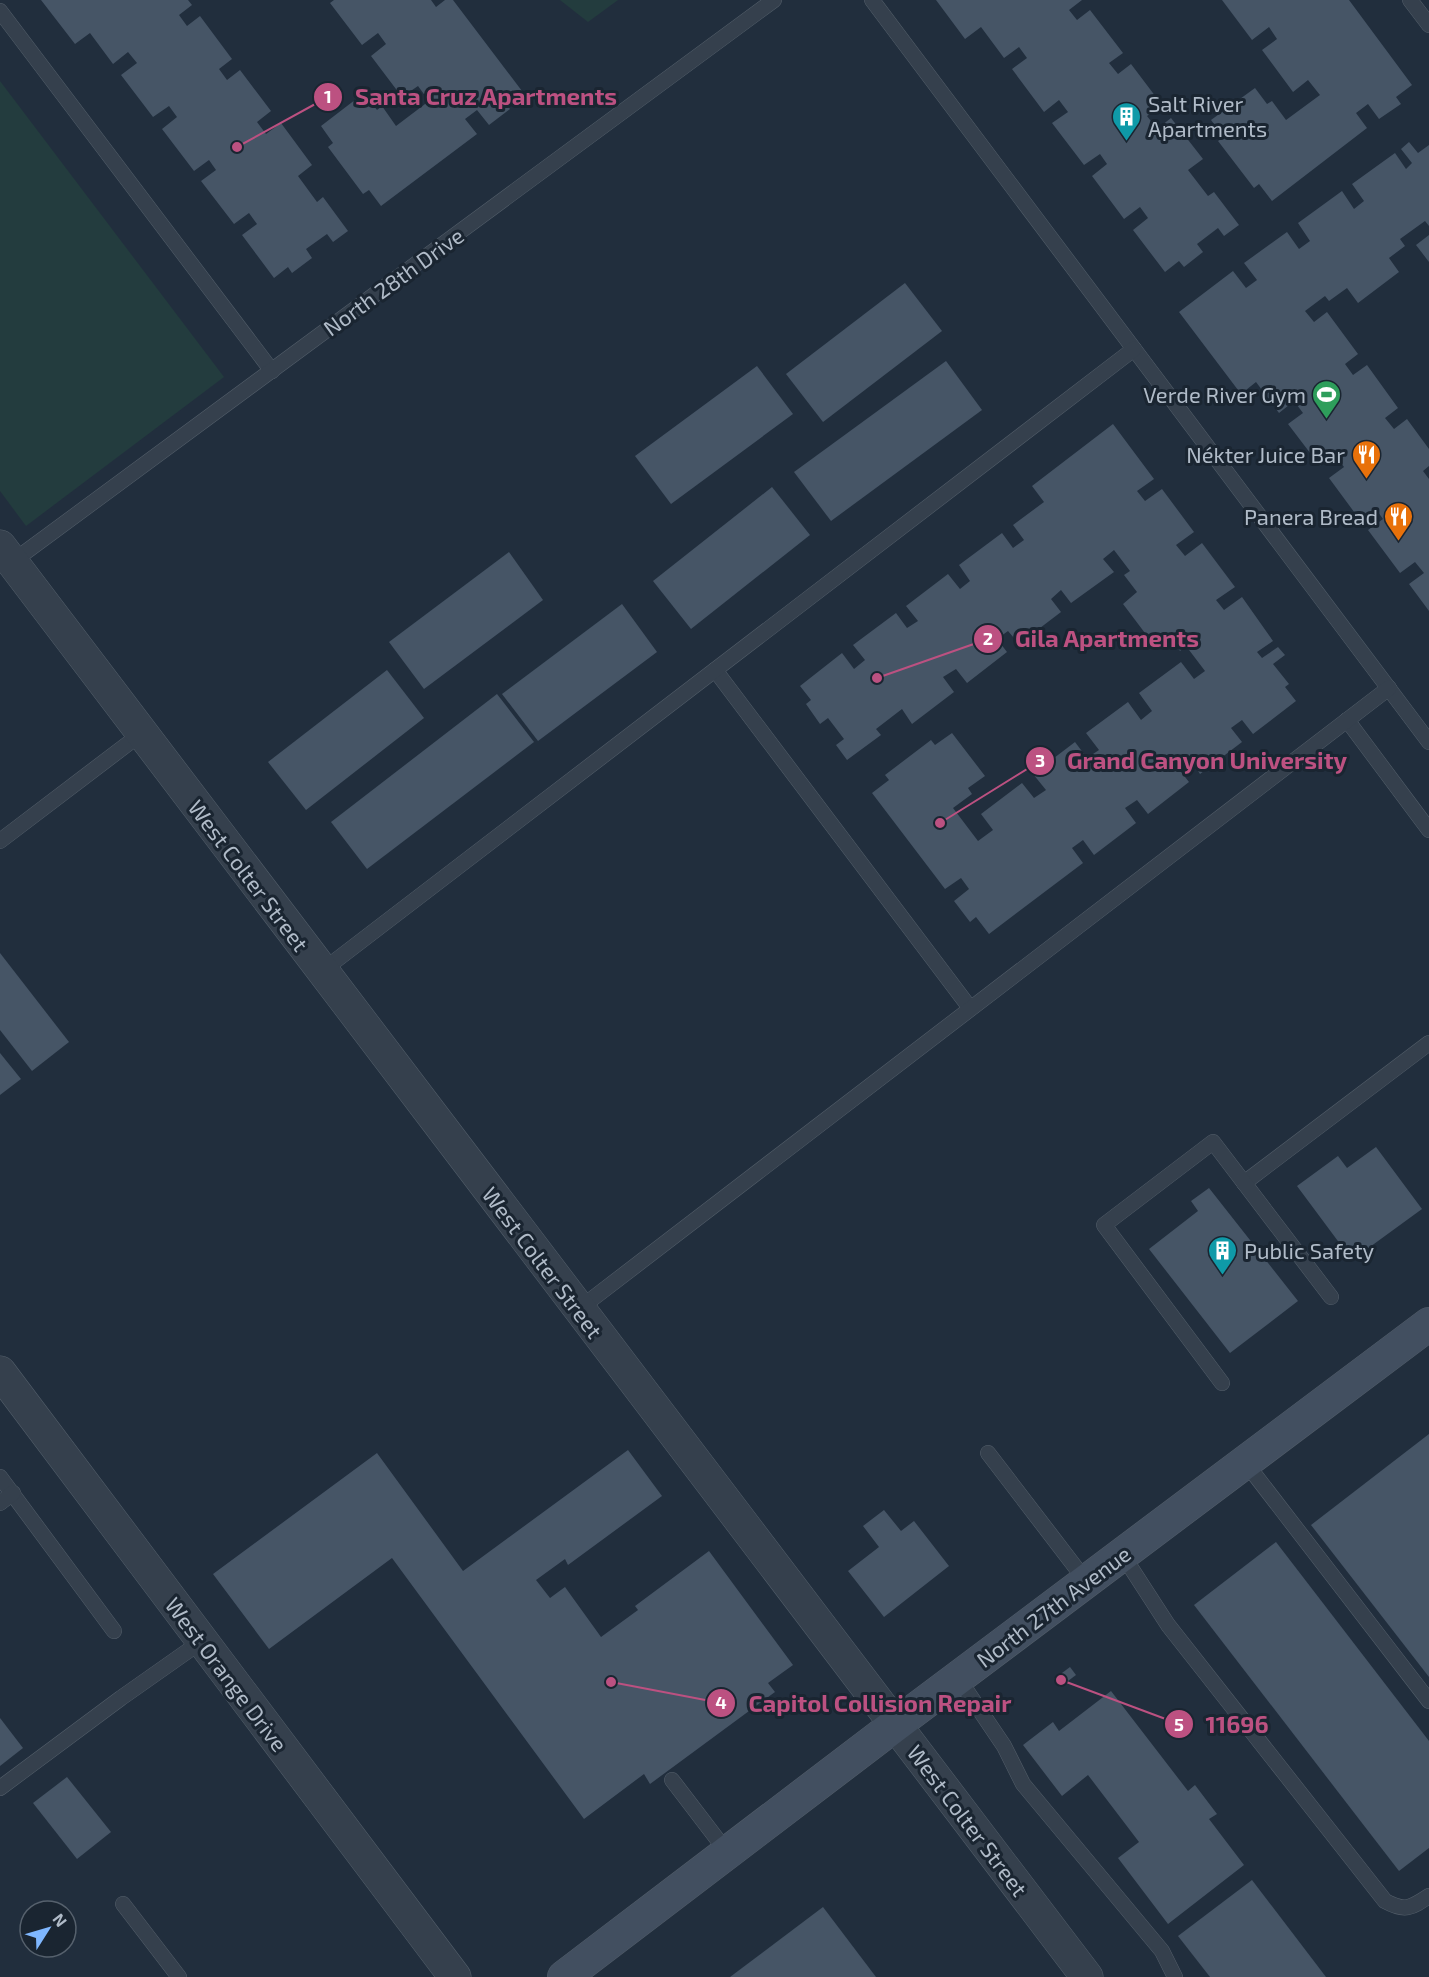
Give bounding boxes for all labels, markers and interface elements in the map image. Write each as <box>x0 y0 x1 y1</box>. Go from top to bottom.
callout: Santa Cruz Apartments <box>313 76 630 118</box>
text: Santa Cruz Apartments <box>355 81 617 110</box>
text: 1 <box>324 85 332 107</box>
place label: Salt River Apartments <box>1148 90 1267 141</box>
building icon: Salt River Apartments <box>1111 100 1143 142</box>
street label: North 28th Drive <box>318 221 468 341</box>
sports icon: Verde River Gym <box>1311 378 1343 420</box>
place label: Verde River Gym <box>1143 381 1306 407</box>
restaurant icon: Nékter Juice Bar <box>1350 438 1382 480</box>
place label: Nékter Juice Bar <box>1186 441 1345 467</box>
restaurant icon: Panera Bread <box>1383 500 1415 542</box>
place label: Panera Bread <box>1244 503 1378 529</box>
callout: Gila Apartments <box>973 618 1211 660</box>
text: Gila Apartments <box>1015 623 1199 652</box>
text: 2 <box>983 627 993 649</box>
callout: Grand Canyon University <box>1025 740 1359 782</box>
text: Grand Canyon University <box>1067 745 1347 774</box>
text: 3 <box>1035 749 1045 771</box>
street label: West Colter Street <box>184 794 314 956</box>
street label: West Colter Street <box>478 1181 608 1343</box>
building icon: Public Safety <box>1207 1234 1239 1276</box>
place label: Public Safety <box>1244 1237 1375 1263</box>
street label: North 27th Avenue <box>971 1540 1135 1672</box>
street label: West Orange Drive <box>161 1592 293 1756</box>
callout: Capitol Collision Repair <box>706 1682 1024 1724</box>
text: Capitol Collision Repair <box>748 1688 1012 1717</box>
text: 4 <box>715 1691 727 1713</box>
callout: 11696 <box>1164 1703 1281 1745</box>
text: 11696 <box>1205 1709 1269 1738</box>
text: 5 <box>1174 1713 1184 1735</box>
street label: West Colter Street <box>903 1739 1033 1901</box>
north arrow <box>18 1899 78 1959</box>
text: N <box>49 1909 71 1930</box>

